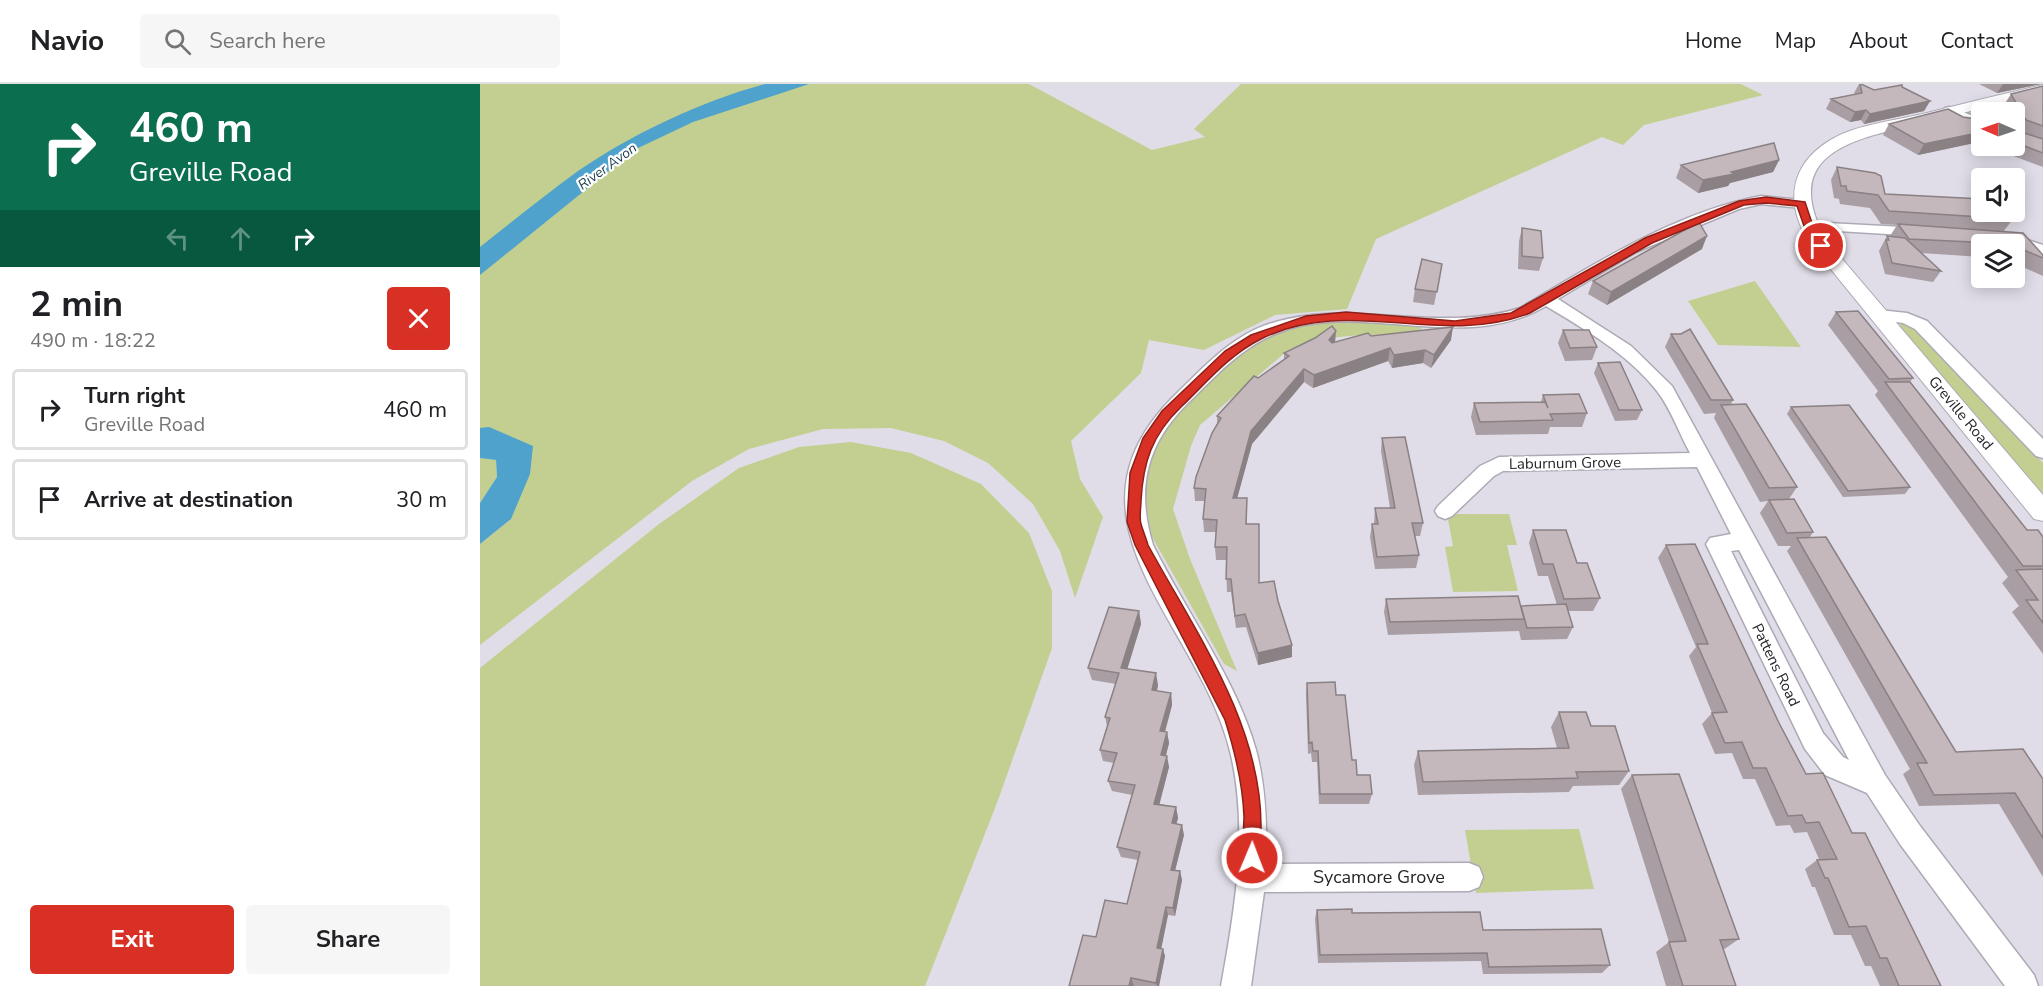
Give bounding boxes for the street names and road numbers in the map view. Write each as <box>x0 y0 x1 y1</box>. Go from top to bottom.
street label: Greville Road <box>1924 372 1998 454</box>
street label: Laburnum Grove <box>1509 452 1621 474</box>
street label: Pattens Road <box>1747 620 1805 710</box>
street label: Sycamore Grove <box>1313 865 1445 889</box>

